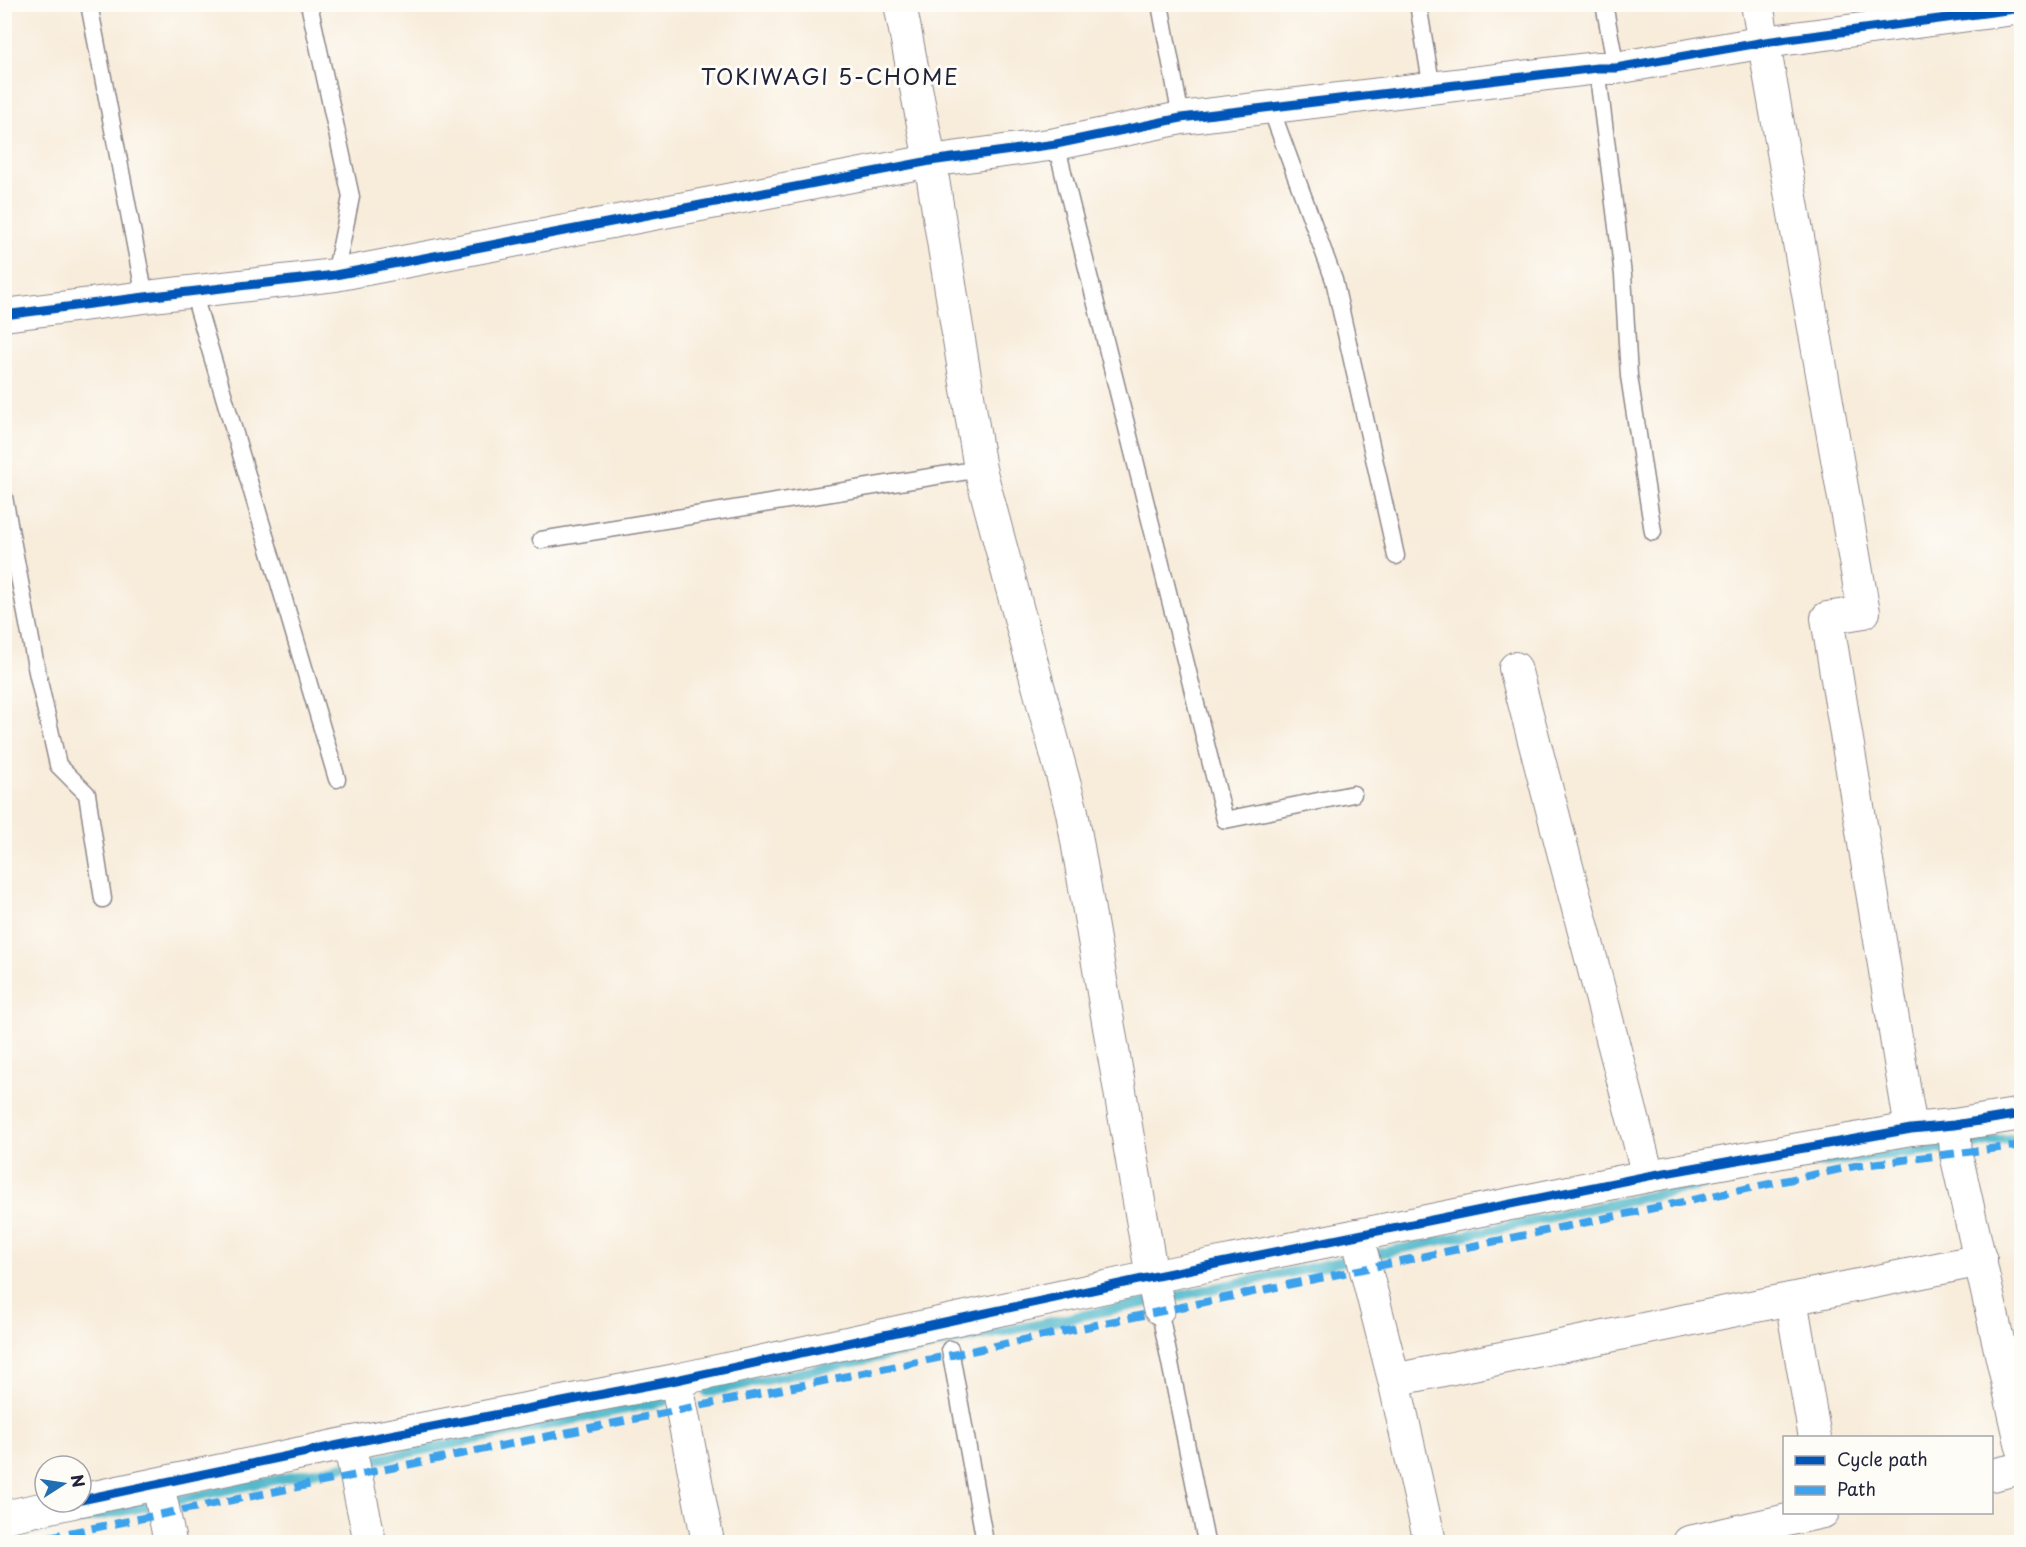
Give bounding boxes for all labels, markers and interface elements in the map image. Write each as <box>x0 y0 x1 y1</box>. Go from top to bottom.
district label: TOKIWAGI 5-CHOME <box>701 59 959 92</box>
legend <box>1783 1436 1993 1514</box>
text: Cycle path <box>1837 1445 1928 1472</box>
north arrow <box>33 1454 93 1514</box>
text: N <box>66 1472 92 1489</box>
text: Path <box>1837 1475 1876 1502</box>

